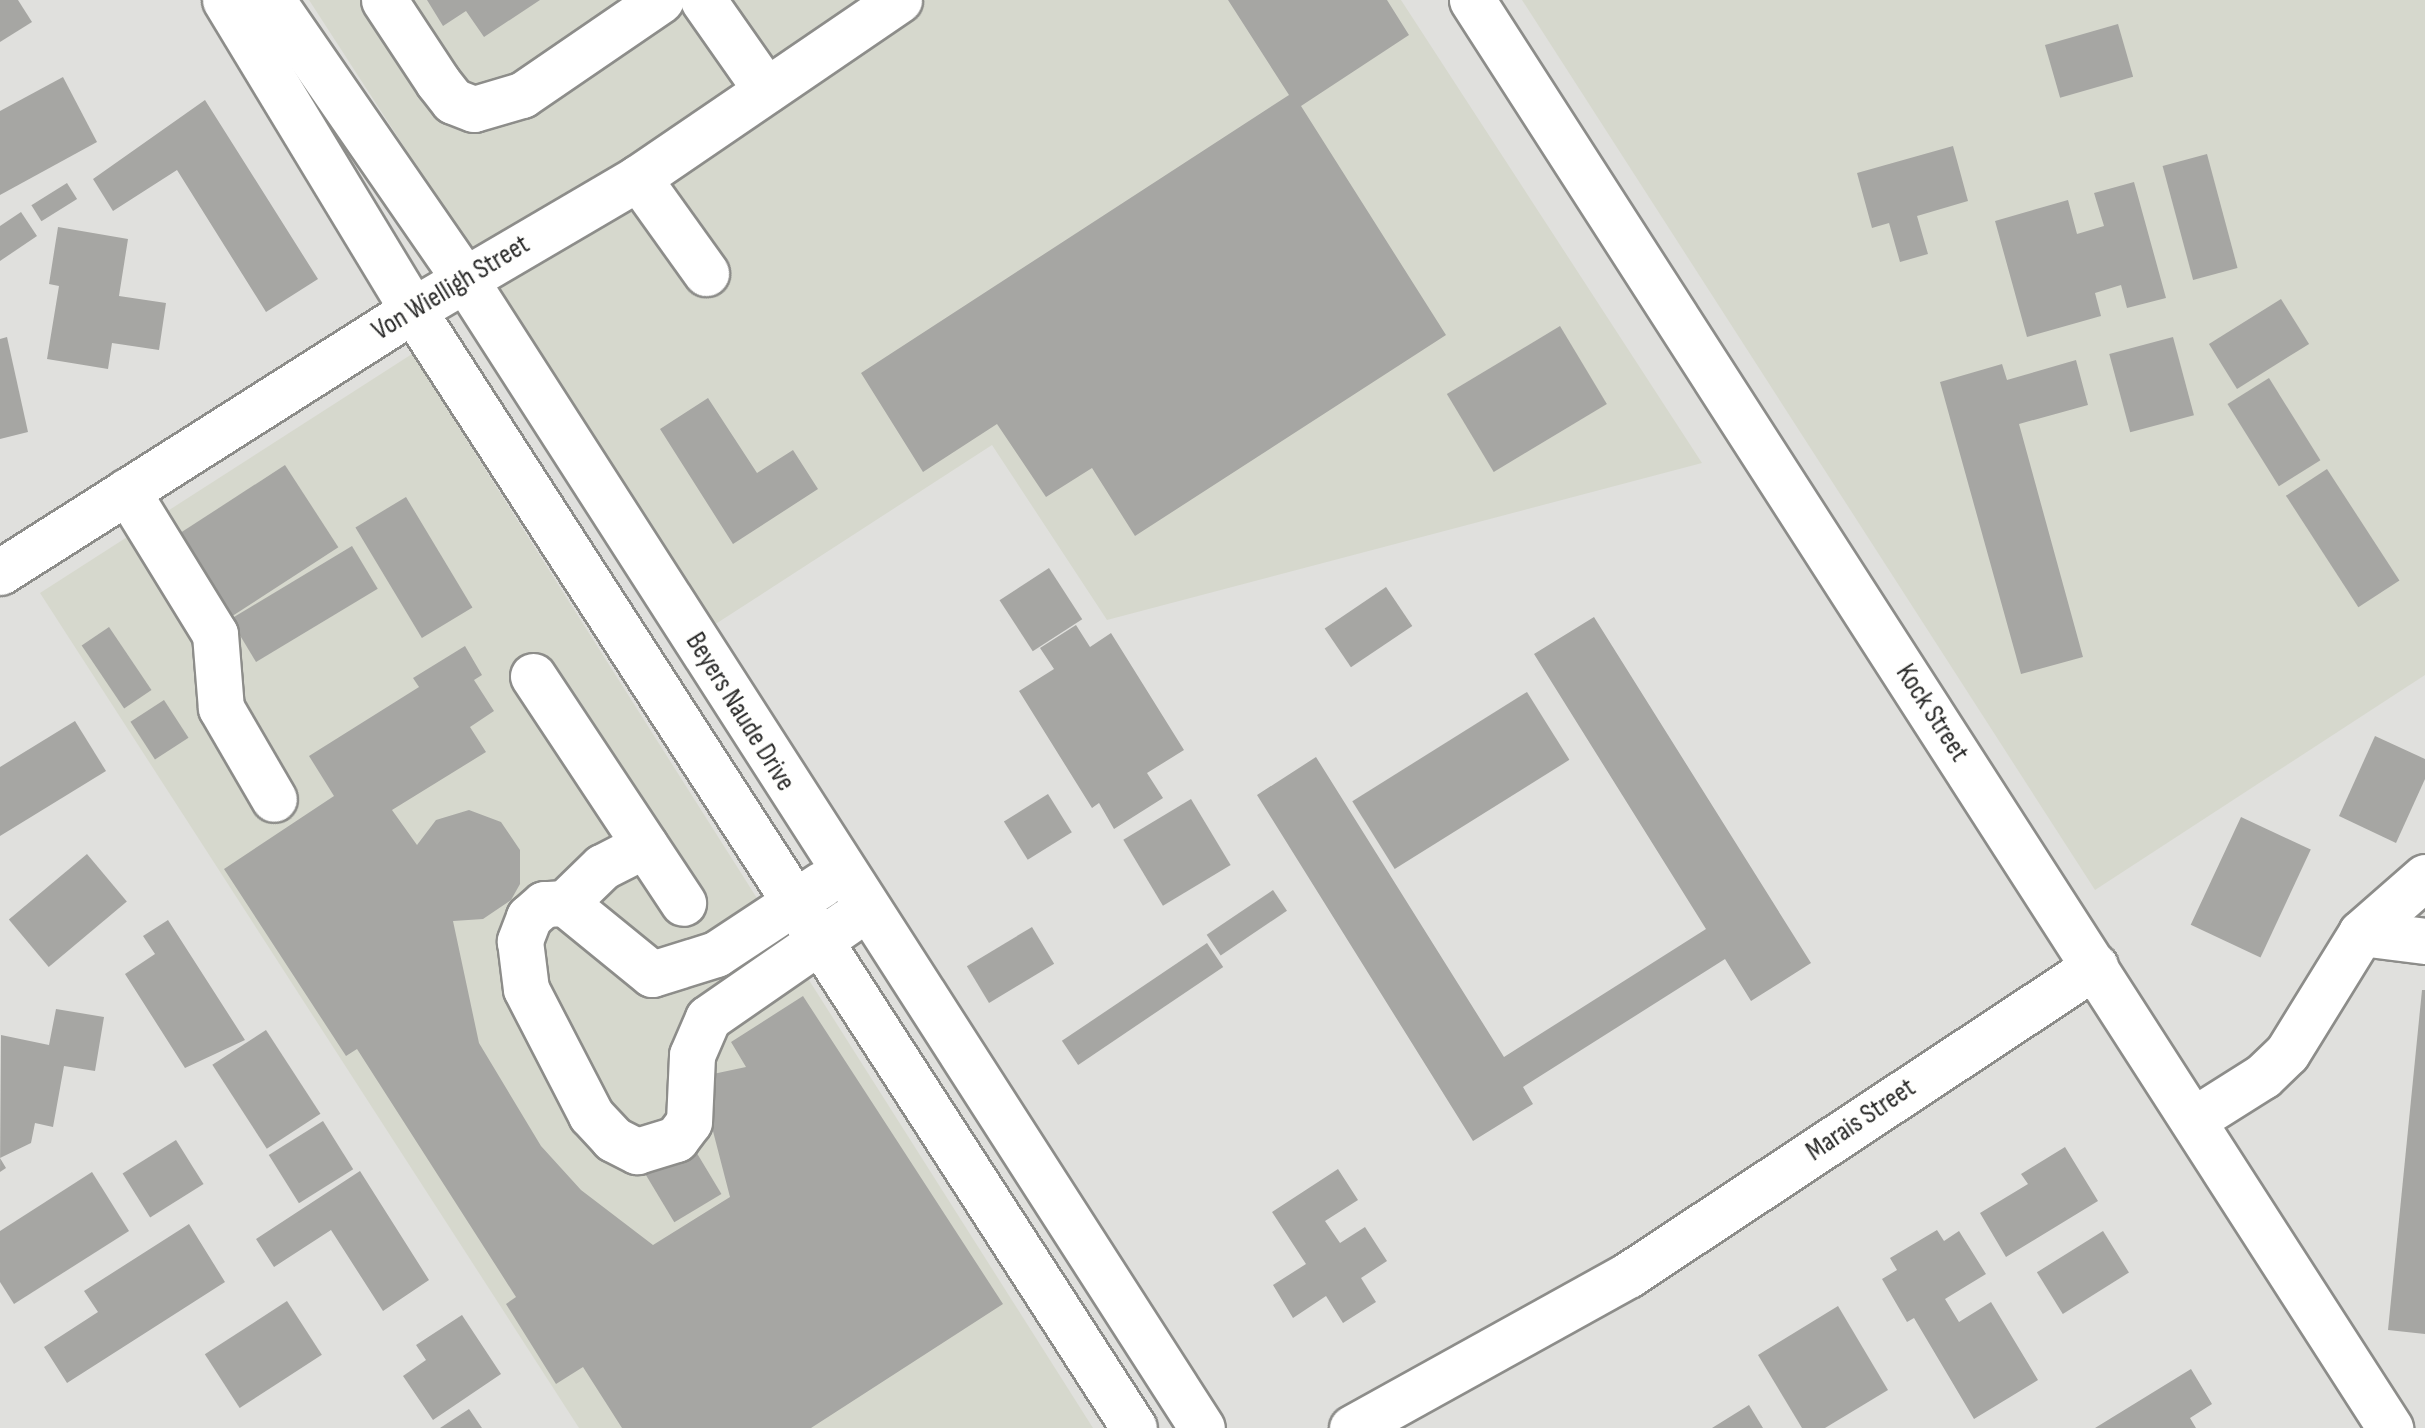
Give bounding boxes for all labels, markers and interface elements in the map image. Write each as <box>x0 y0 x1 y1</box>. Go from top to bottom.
street label: Von Wielligh Street <box>366 228 536 348</box>
street label: Beyers Naude Drive <box>678 627 802 797</box>
street label: Kock Street <box>1888 658 1976 768</box>
street label: Marais Street <box>1800 1071 1922 1169</box>

